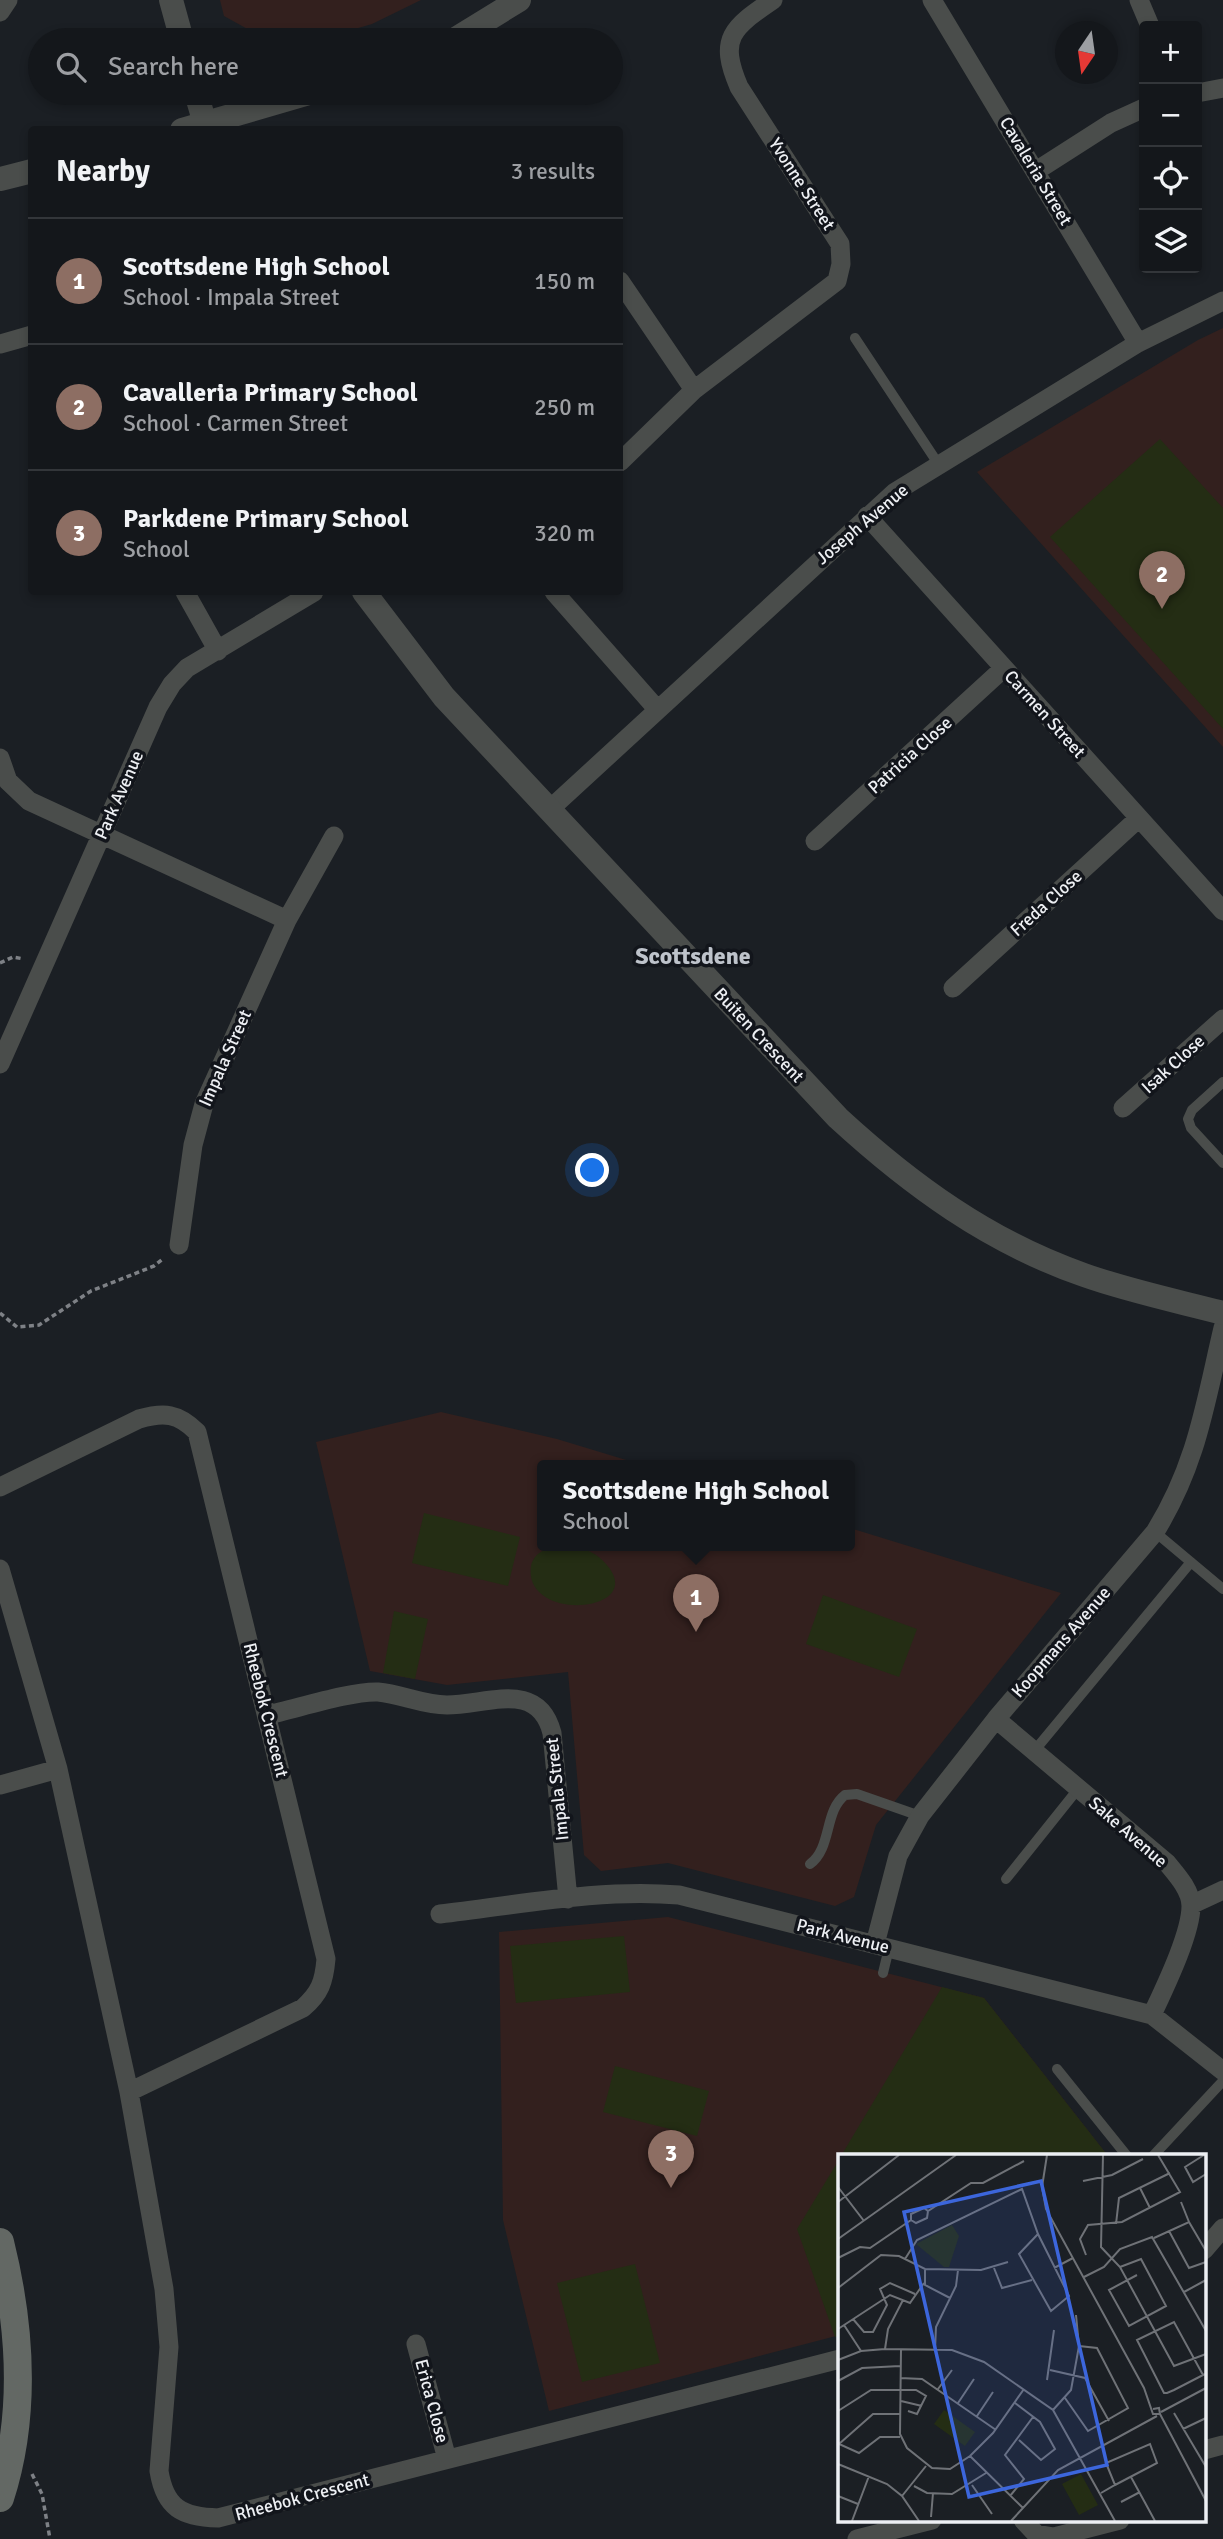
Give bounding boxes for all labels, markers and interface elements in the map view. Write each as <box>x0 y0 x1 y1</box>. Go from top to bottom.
north arrow <box>1055 21 1118 84</box>
map controls <box>1139 21 1202 273</box>
button: + <box>1139 21 1202 84</box>
search box <box>28 28 623 105</box>
icon: search <box>52 48 90 86</box>
text: Search here <box>108 51 239 83</box>
button: − <box>1139 84 1202 147</box>
street label: Cavaleria Street <box>995 113 1077 229</box>
street label: Yvonne Street <box>764 134 840 234</box>
button: locate <box>1139 147 1202 210</box>
text: Nearby <box>56 153 150 190</box>
text: 3 results <box>511 157 595 186</box>
button: layers <box>1139 210 1202 273</box>
text: Scottsdene High School <box>123 251 390 283</box>
text: 1 <box>73 267 85 296</box>
text: 150 m <box>534 267 595 296</box>
text: School · Impala Street <box>123 283 339 312</box>
text: Cavalleria Primary School <box>123 377 418 409</box>
text: 2 <box>73 393 85 422</box>
text: 250 m <box>534 393 595 422</box>
text: School · Carmen Street <box>123 409 348 438</box>
street label: Joseph Avenue <box>811 479 913 569</box>
text: Parkdene Primary School <box>123 503 409 535</box>
text: 3 <box>73 519 85 548</box>
text: 320 m <box>534 519 595 548</box>
text: School <box>123 535 190 564</box>
pin: 2 <box>1139 551 1185 609</box>
street label: Carmen Street <box>1000 666 1090 762</box>
street label: Patricia Close <box>863 711 957 799</box>
street label: Park Avenue <box>90 747 148 843</box>
street label: Freda Close <box>1006 865 1086 941</box>
district label: Scottsdene <box>635 941 751 971</box>
street label: Buiten Crescent <box>709 983 809 1087</box>
street label: Impala Street <box>194 1006 256 1110</box>
street label: Isak Close <box>1137 1030 1209 1098</box>
your location <box>575 1153 609 1187</box>
popup <box>537 1460 855 1551</box>
text: Scottsdene High School <box>563 1475 829 1507</box>
text: School <box>563 1507 630 1536</box>
pin: 1 <box>673 1574 719 1632</box>
street label: Koopmans Avenue <box>1007 1582 1115 1702</box>
street label: Rheebok Crescent <box>239 1640 293 1780</box>
street label: Impala Street <box>541 1736 573 1842</box>
street label: Sake Avenue <box>1084 1792 1172 1872</box>
street label: Park Avenue <box>794 1914 892 1958</box>
pin: 3 <box>648 2130 694 2188</box>
inset map <box>838 2154 1206 2522</box>
street label: Erica Close <box>410 2357 454 2445</box>
street label: Rheebok Crescent <box>232 2469 372 2525</box>

